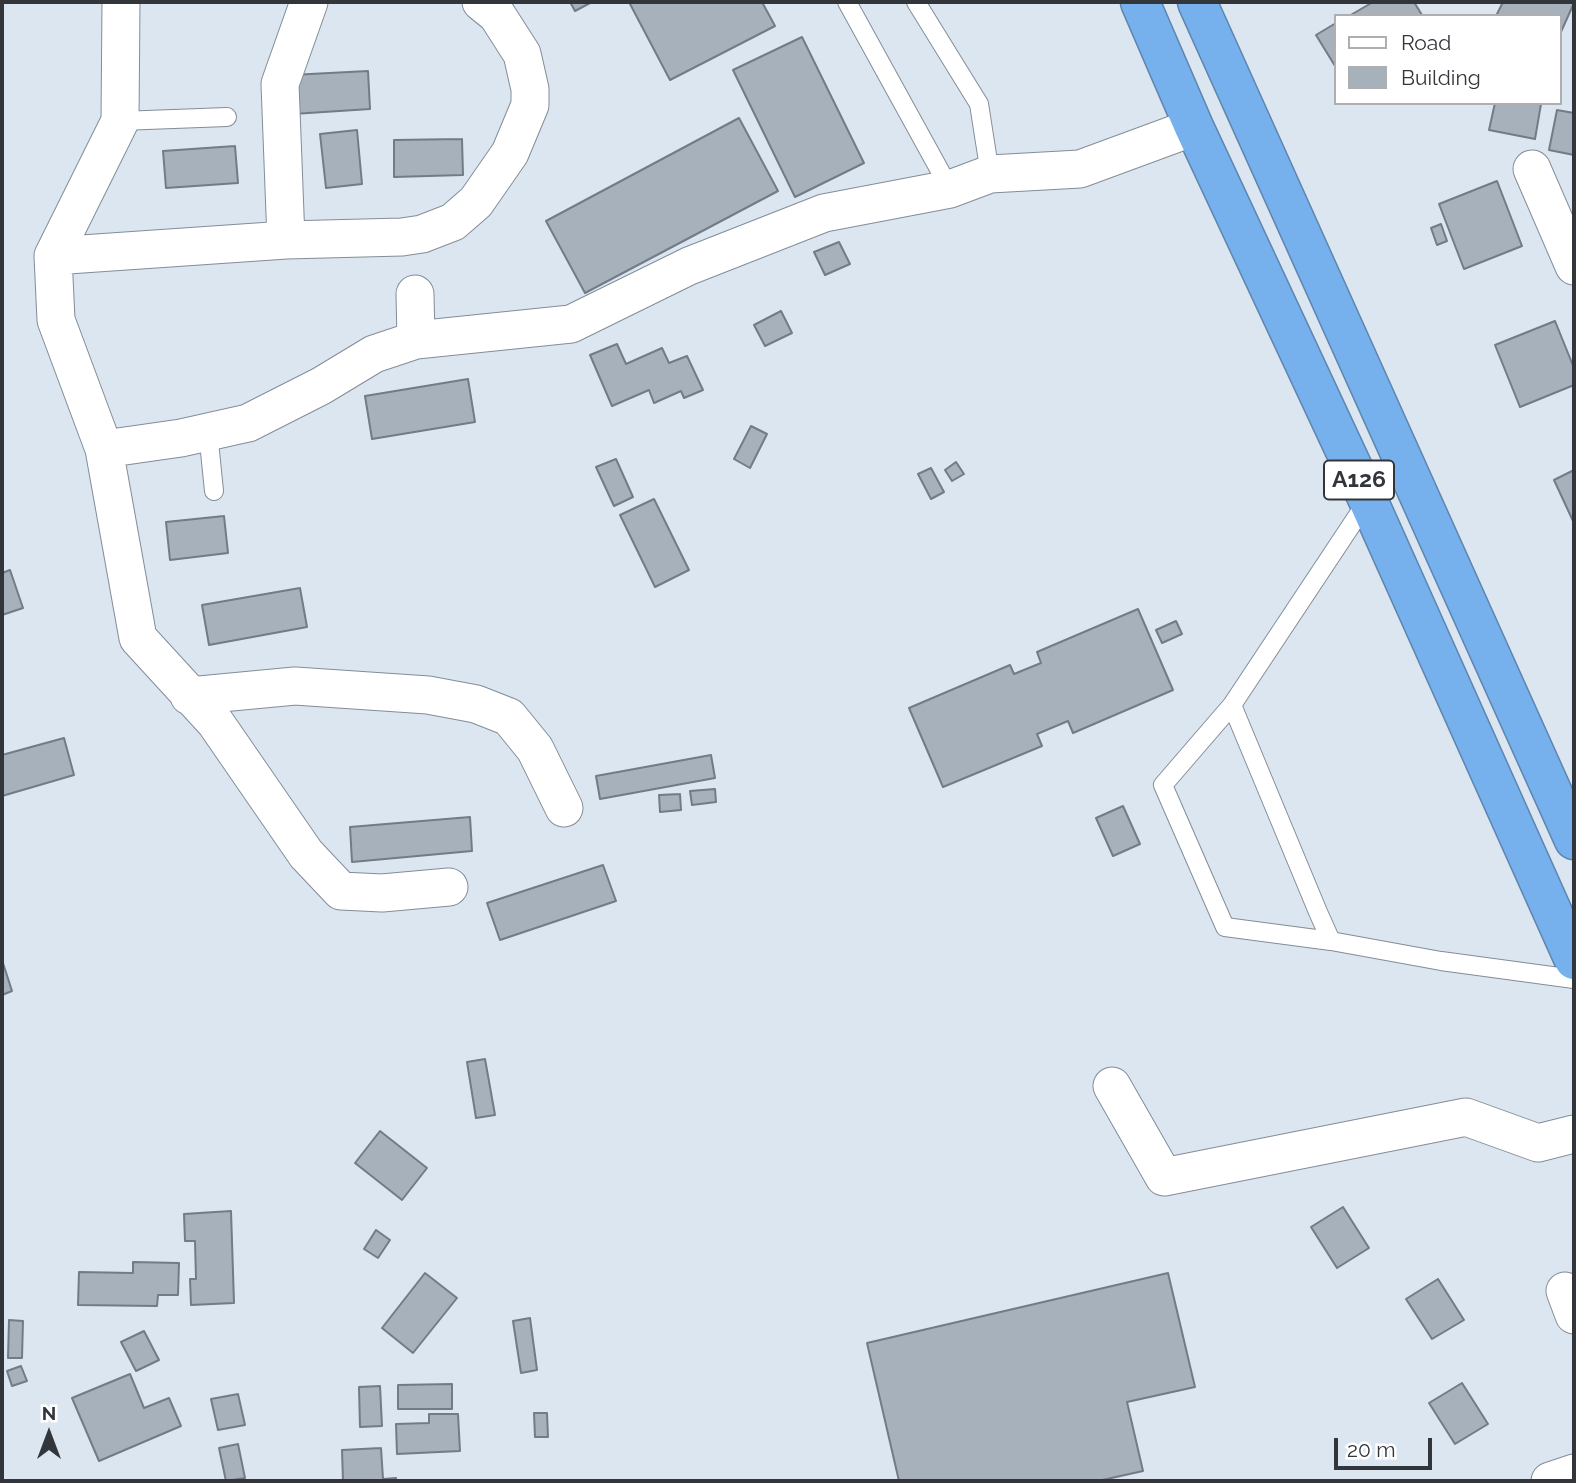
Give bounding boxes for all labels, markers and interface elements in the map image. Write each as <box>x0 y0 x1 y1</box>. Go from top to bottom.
legend <box>1334 14 1562 105</box>
text: Road <box>1401 30 1451 55</box>
text: Building <box>1401 65 1481 90</box>
road number: A126 <box>1324 460 1394 500</box>
north arrow <box>14 1399 84 1469</box>
text: N <box>42 1402 56 1424</box>
scale bar <box>1338 1424 1436 1468</box>
text: 20 m <box>1347 1437 1395 1462</box>

